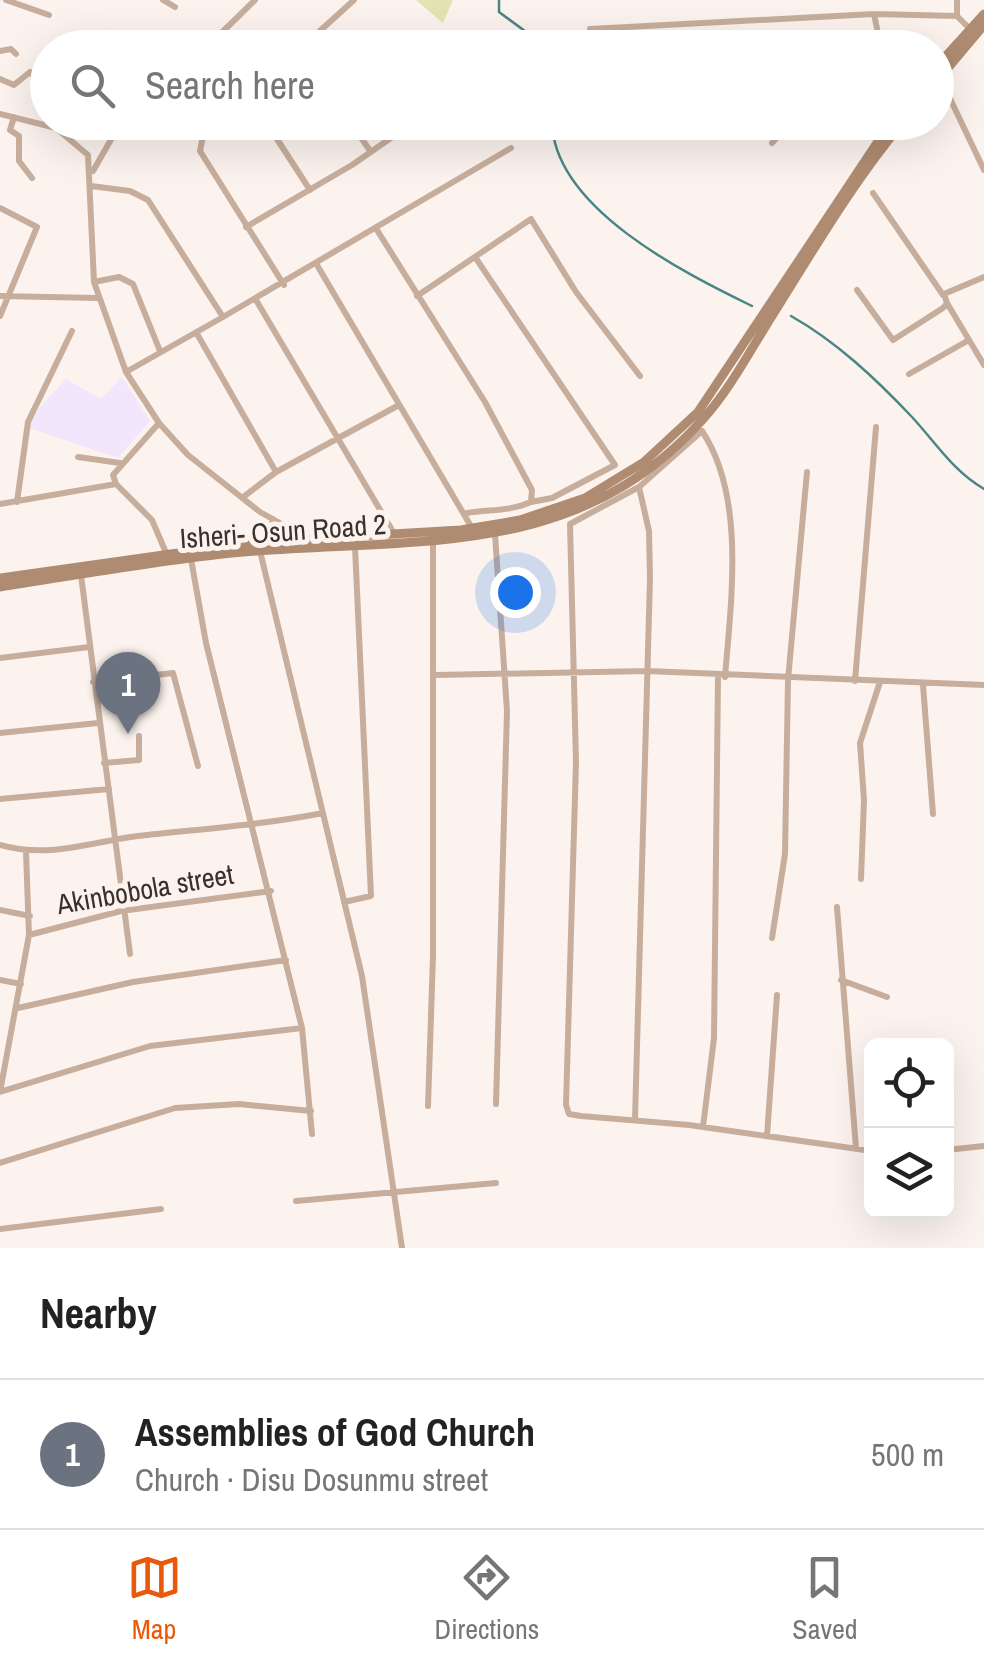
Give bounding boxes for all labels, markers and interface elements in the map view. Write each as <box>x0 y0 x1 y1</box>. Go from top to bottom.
search box <box>30 30 954 140</box>
icon: search <box>65 58 120 113</box>
text: Search here <box>145 60 315 111</box>
street label: Isheri- Osun Road 2 <box>179 505 387 557</box>
your location <box>490 567 541 618</box>
pin: 1 <box>96 652 160 734</box>
street label: Akinbobola street <box>53 855 236 923</box>
map controls <box>864 1038 954 1218</box>
button: locate <box>864 1038 954 1128</box>
button: layers <box>864 1128 954 1218</box>
text: Nearby <box>40 1285 157 1341</box>
text: Assemblies of God Church <box>135 1407 535 1458</box>
text: 1 <box>65 1433 80 1476</box>
text: 500 m <box>871 1433 944 1476</box>
text: Church · Disu Dosunmu street <box>135 1458 488 1501</box>
tab: Map <box>127 1550 182 1648</box>
tab: Directions <box>435 1550 539 1648</box>
tab: Saved <box>792 1550 857 1648</box>

